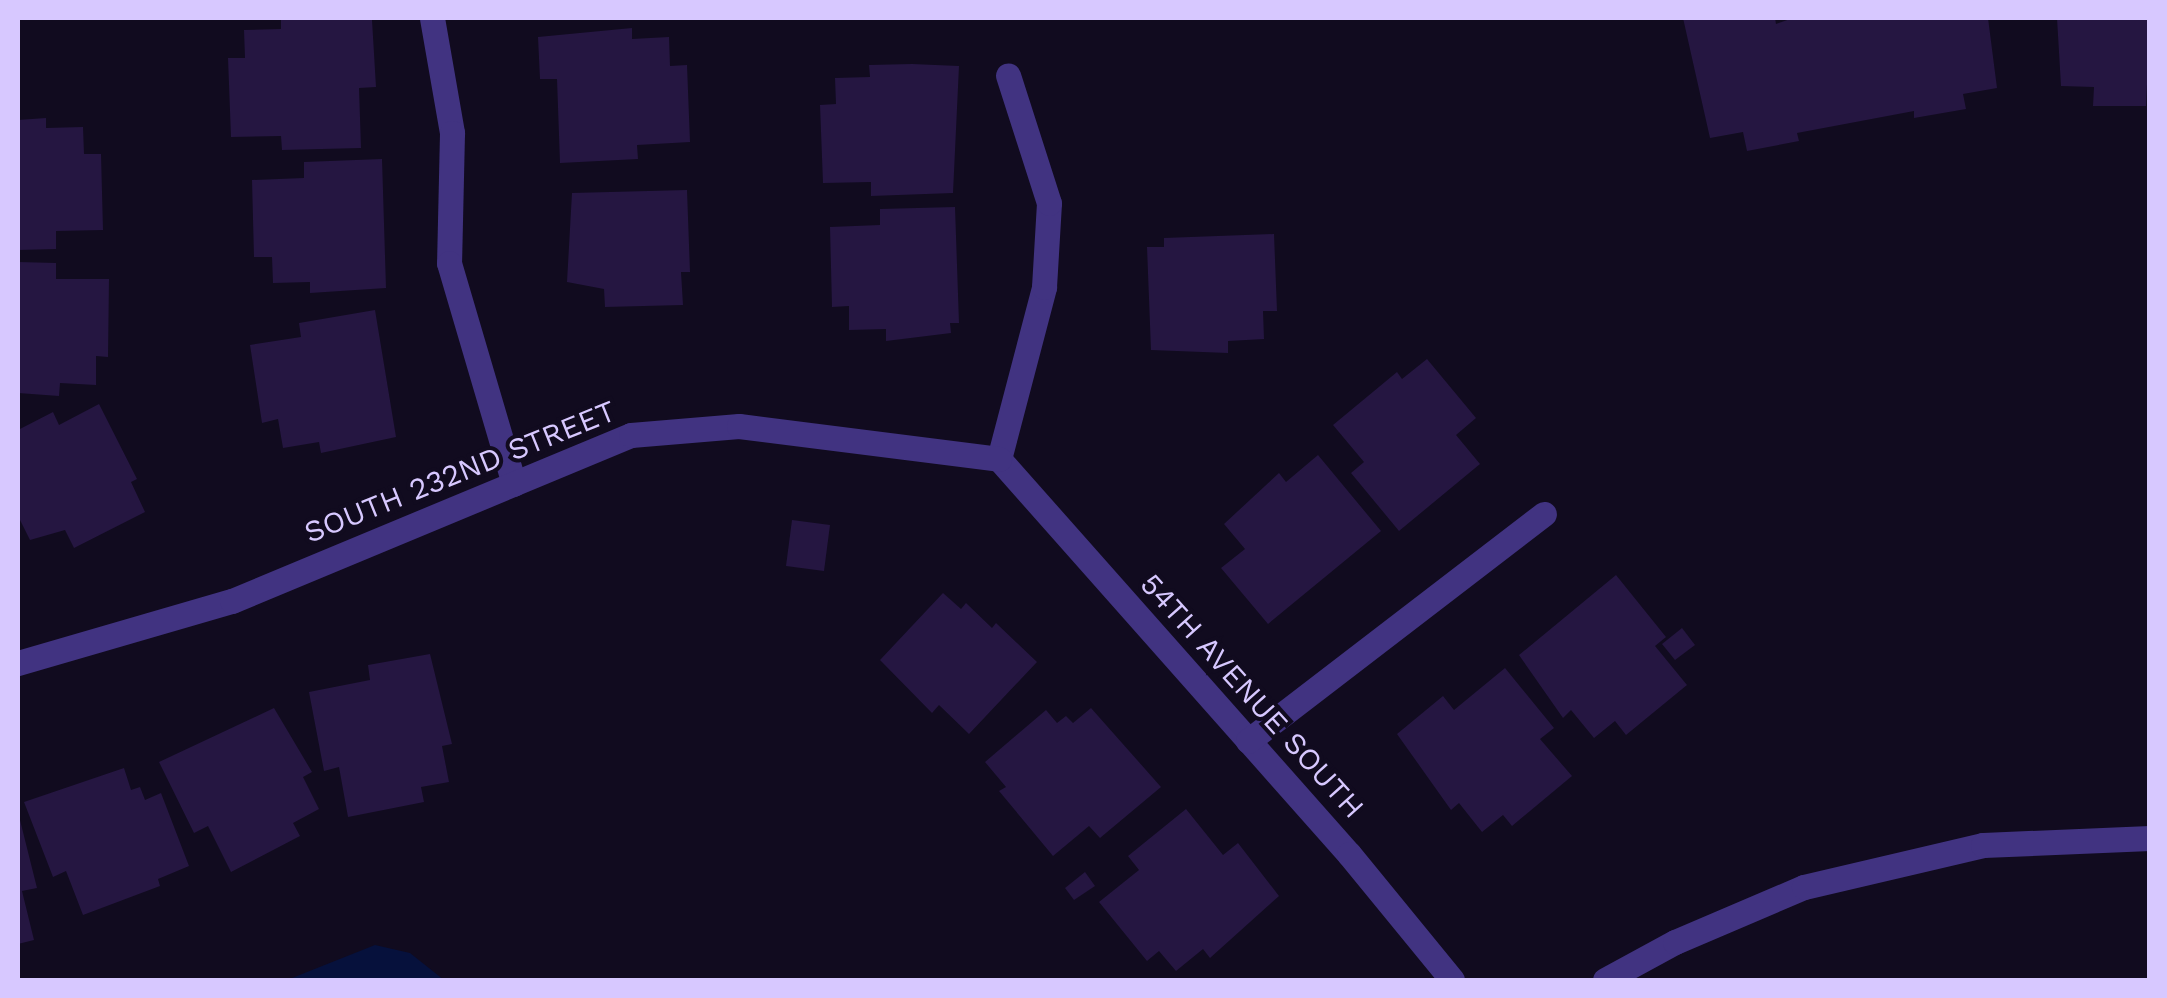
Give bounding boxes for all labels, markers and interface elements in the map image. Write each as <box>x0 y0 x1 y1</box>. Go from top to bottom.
street label: SOUTH 232ND STREET <box>299 393 621 551</box>
street label: 54TH AVENUE SOUTH <box>1132 566 1372 826</box>

